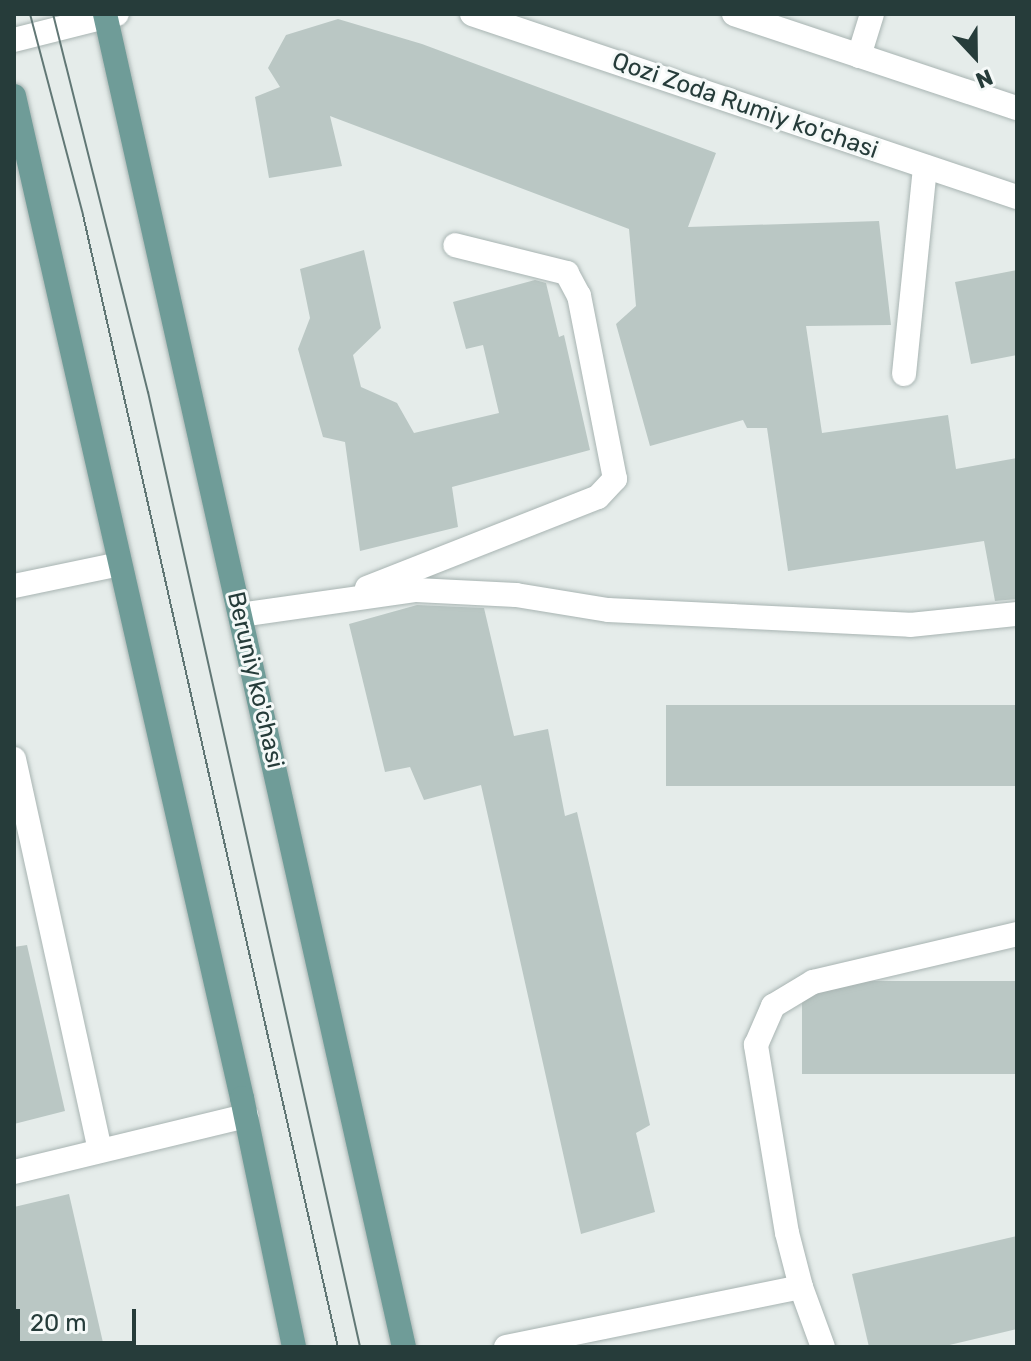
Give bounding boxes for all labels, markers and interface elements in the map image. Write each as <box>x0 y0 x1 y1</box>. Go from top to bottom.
north arrow <box>935 16 1015 96</box>
street label: Qozi Zoda Rumiy ko'chasi <box>608 47 882 165</box>
text: N <box>972 63 997 94</box>
street label: Beruniy ko'chasi <box>221 589 289 771</box>
scale bar <box>20 1293 140 1343</box>
text: 20 m <box>30 1309 87 1337</box>

